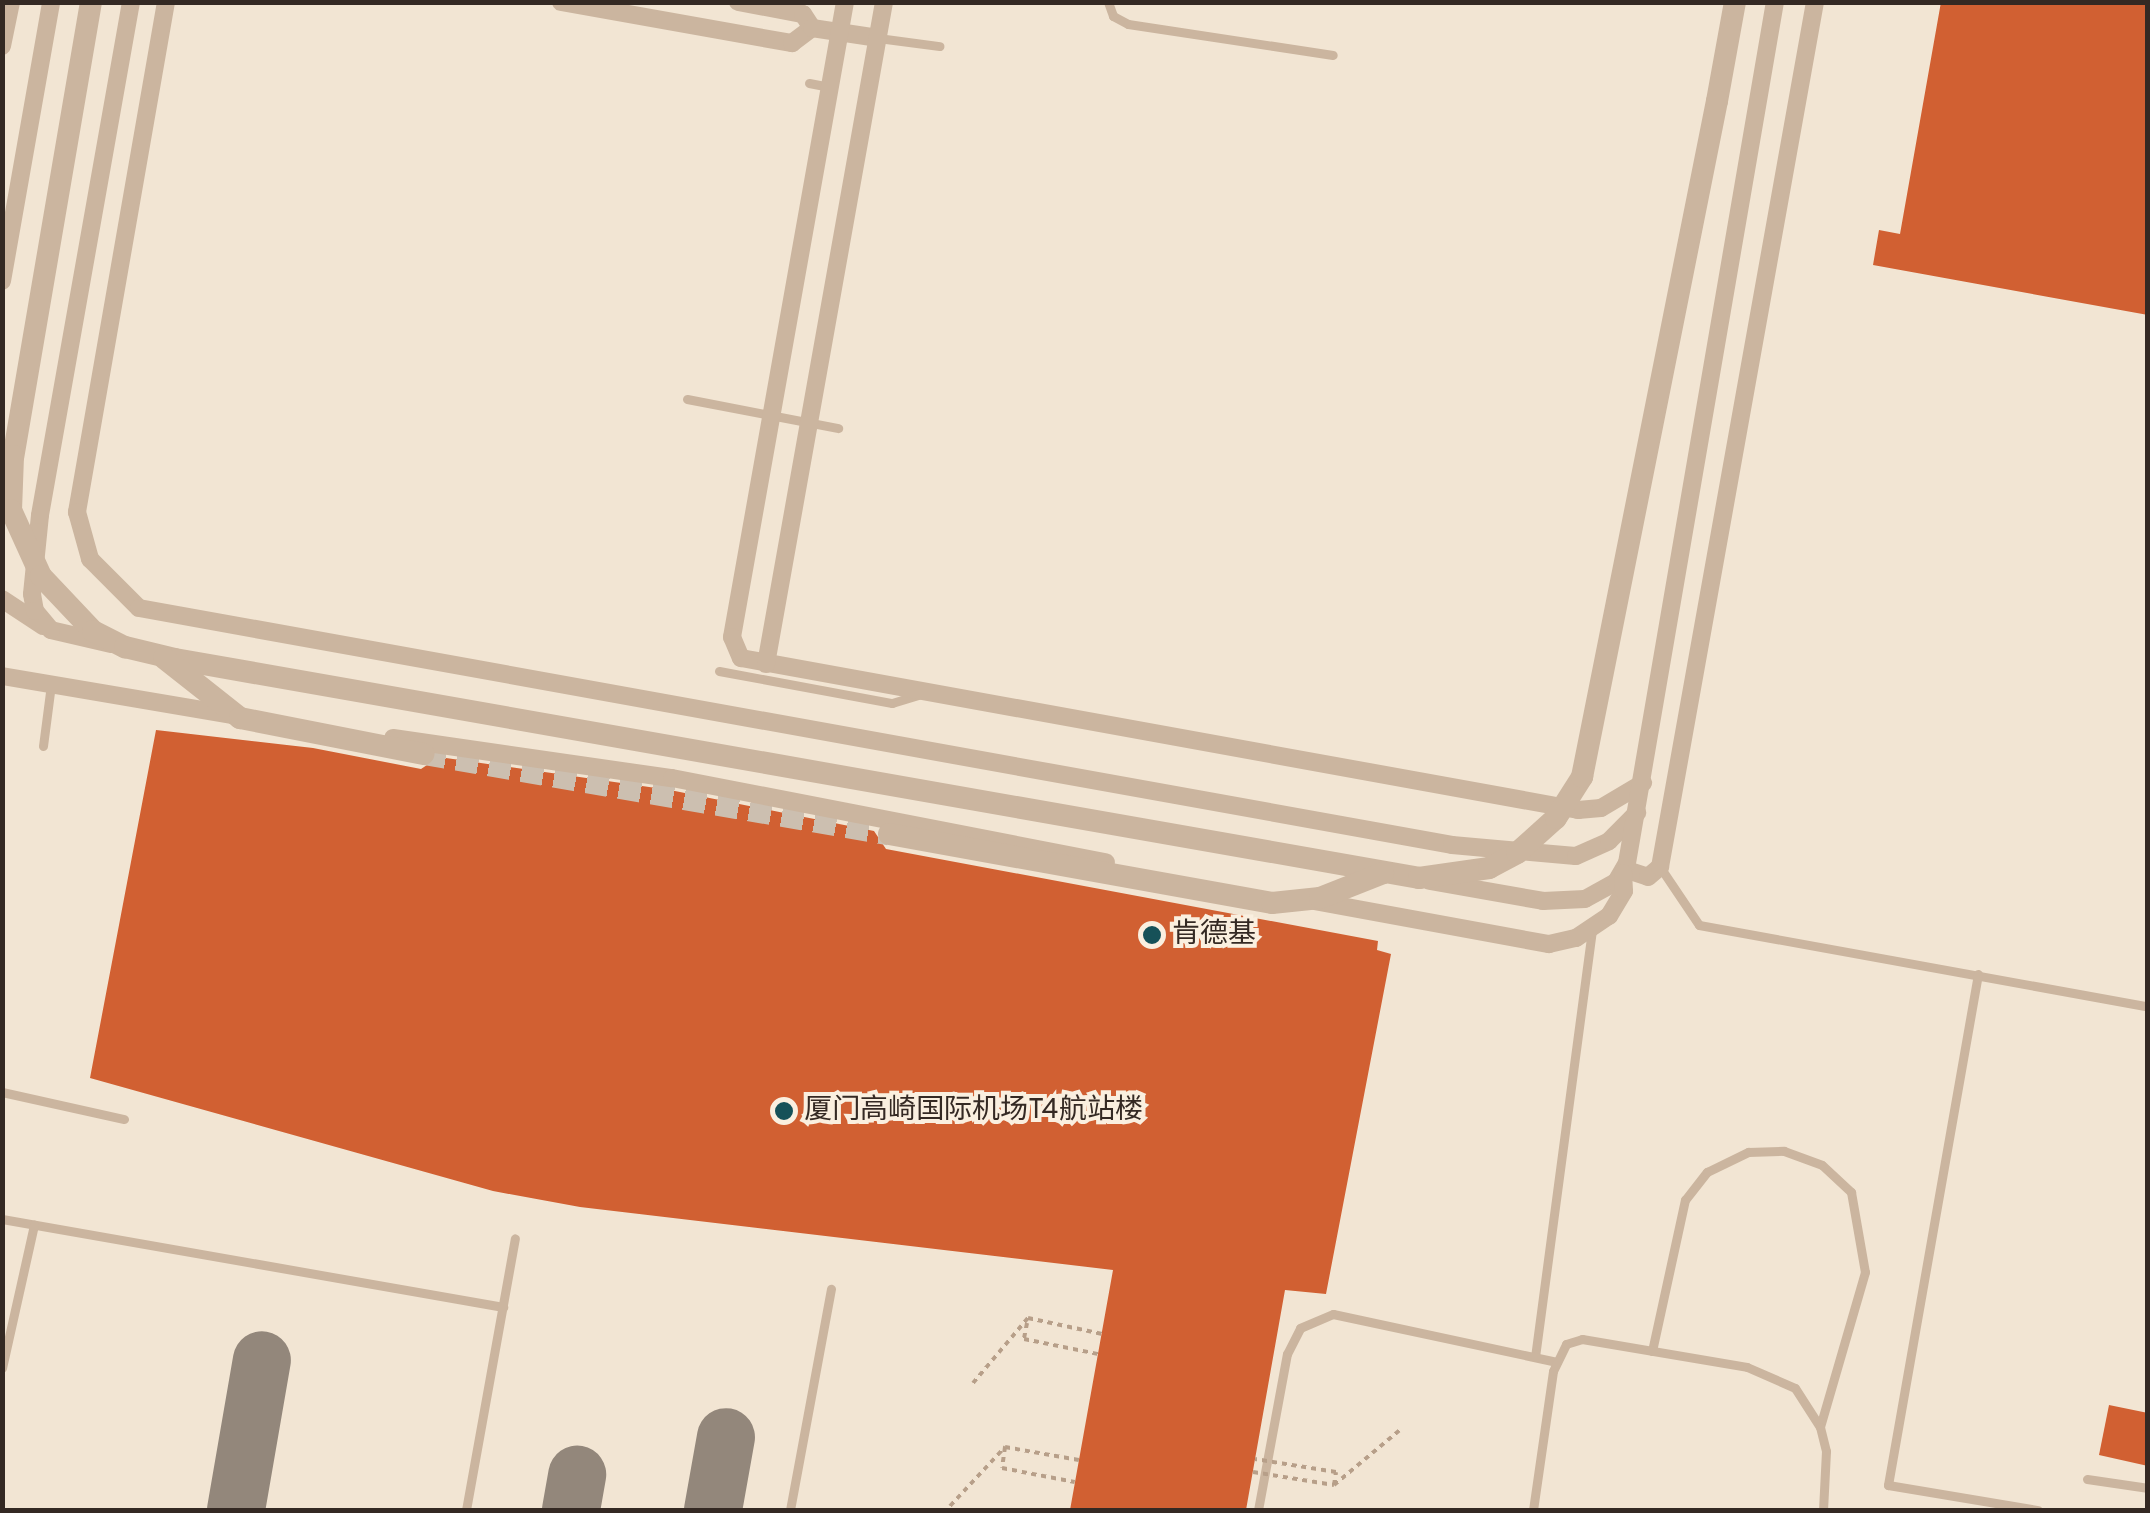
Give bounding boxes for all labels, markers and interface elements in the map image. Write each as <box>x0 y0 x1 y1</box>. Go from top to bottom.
place label: 肯德基 <box>1172 918 1256 952</box>
marker: 肯德基 <box>1141 924 1163 946</box>
place label: 厦门高崎国际机场T4航站楼 <box>804 1094 1143 1128</box>
marker: 厦门高崎国际机场T4航站楼 <box>773 1100 795 1122</box>

